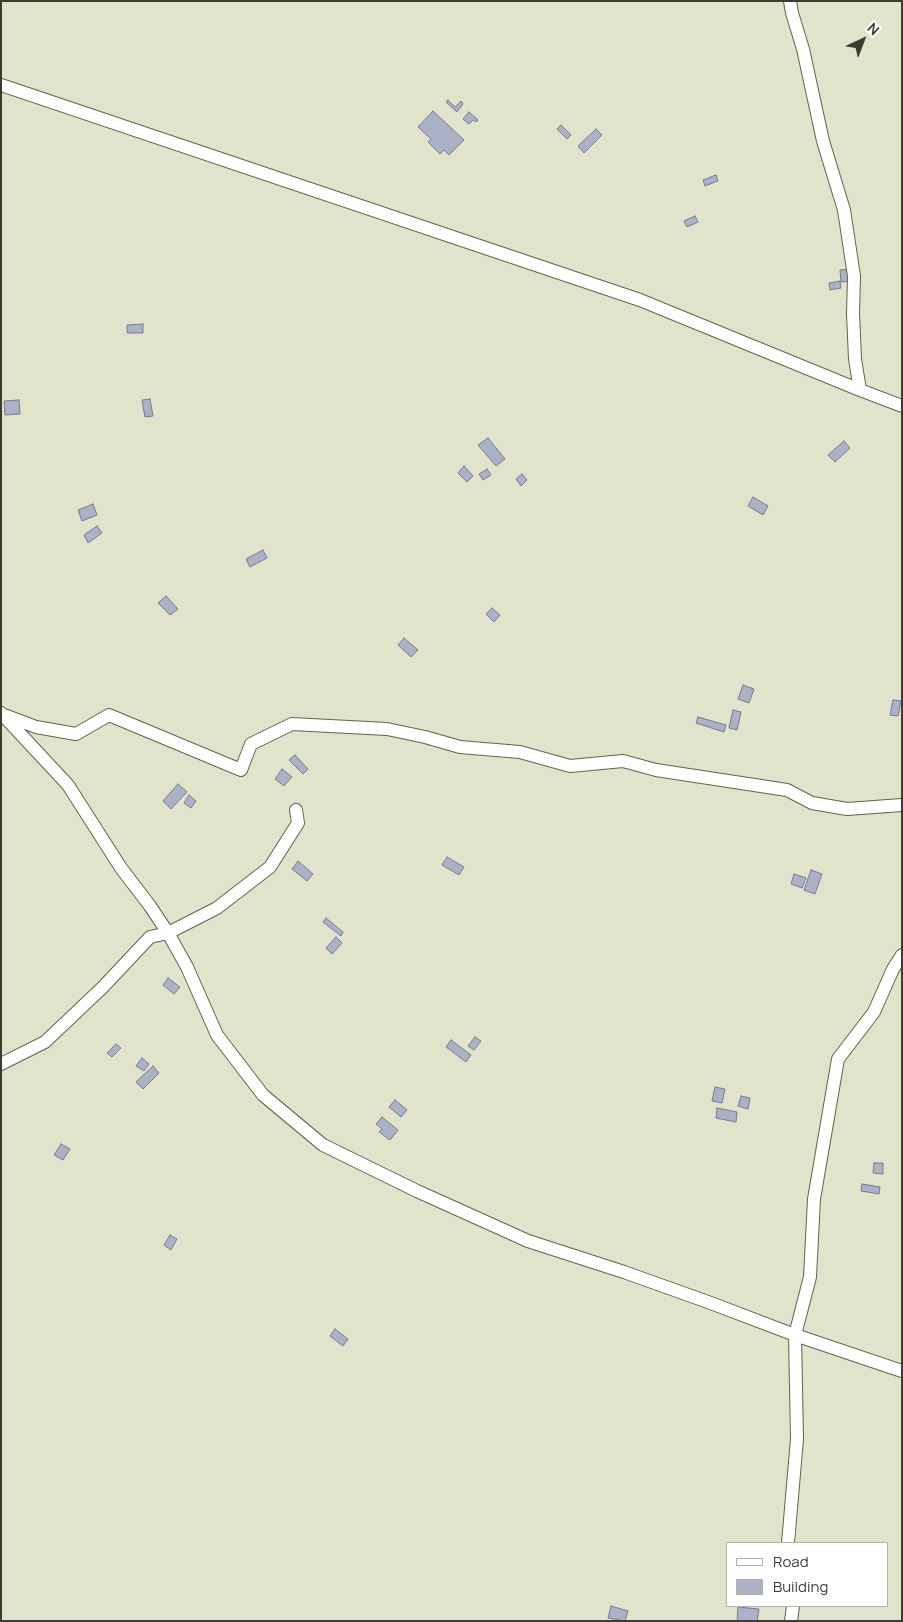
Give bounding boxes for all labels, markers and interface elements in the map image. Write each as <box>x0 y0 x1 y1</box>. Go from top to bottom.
north arrow <box>838 15 888 65</box>
text: N <box>863 18 884 39</box>
legend <box>726 1542 888 1607</box>
text: Road <box>773 1551 809 1572</box>
text: Building <box>773 1576 828 1597</box>

